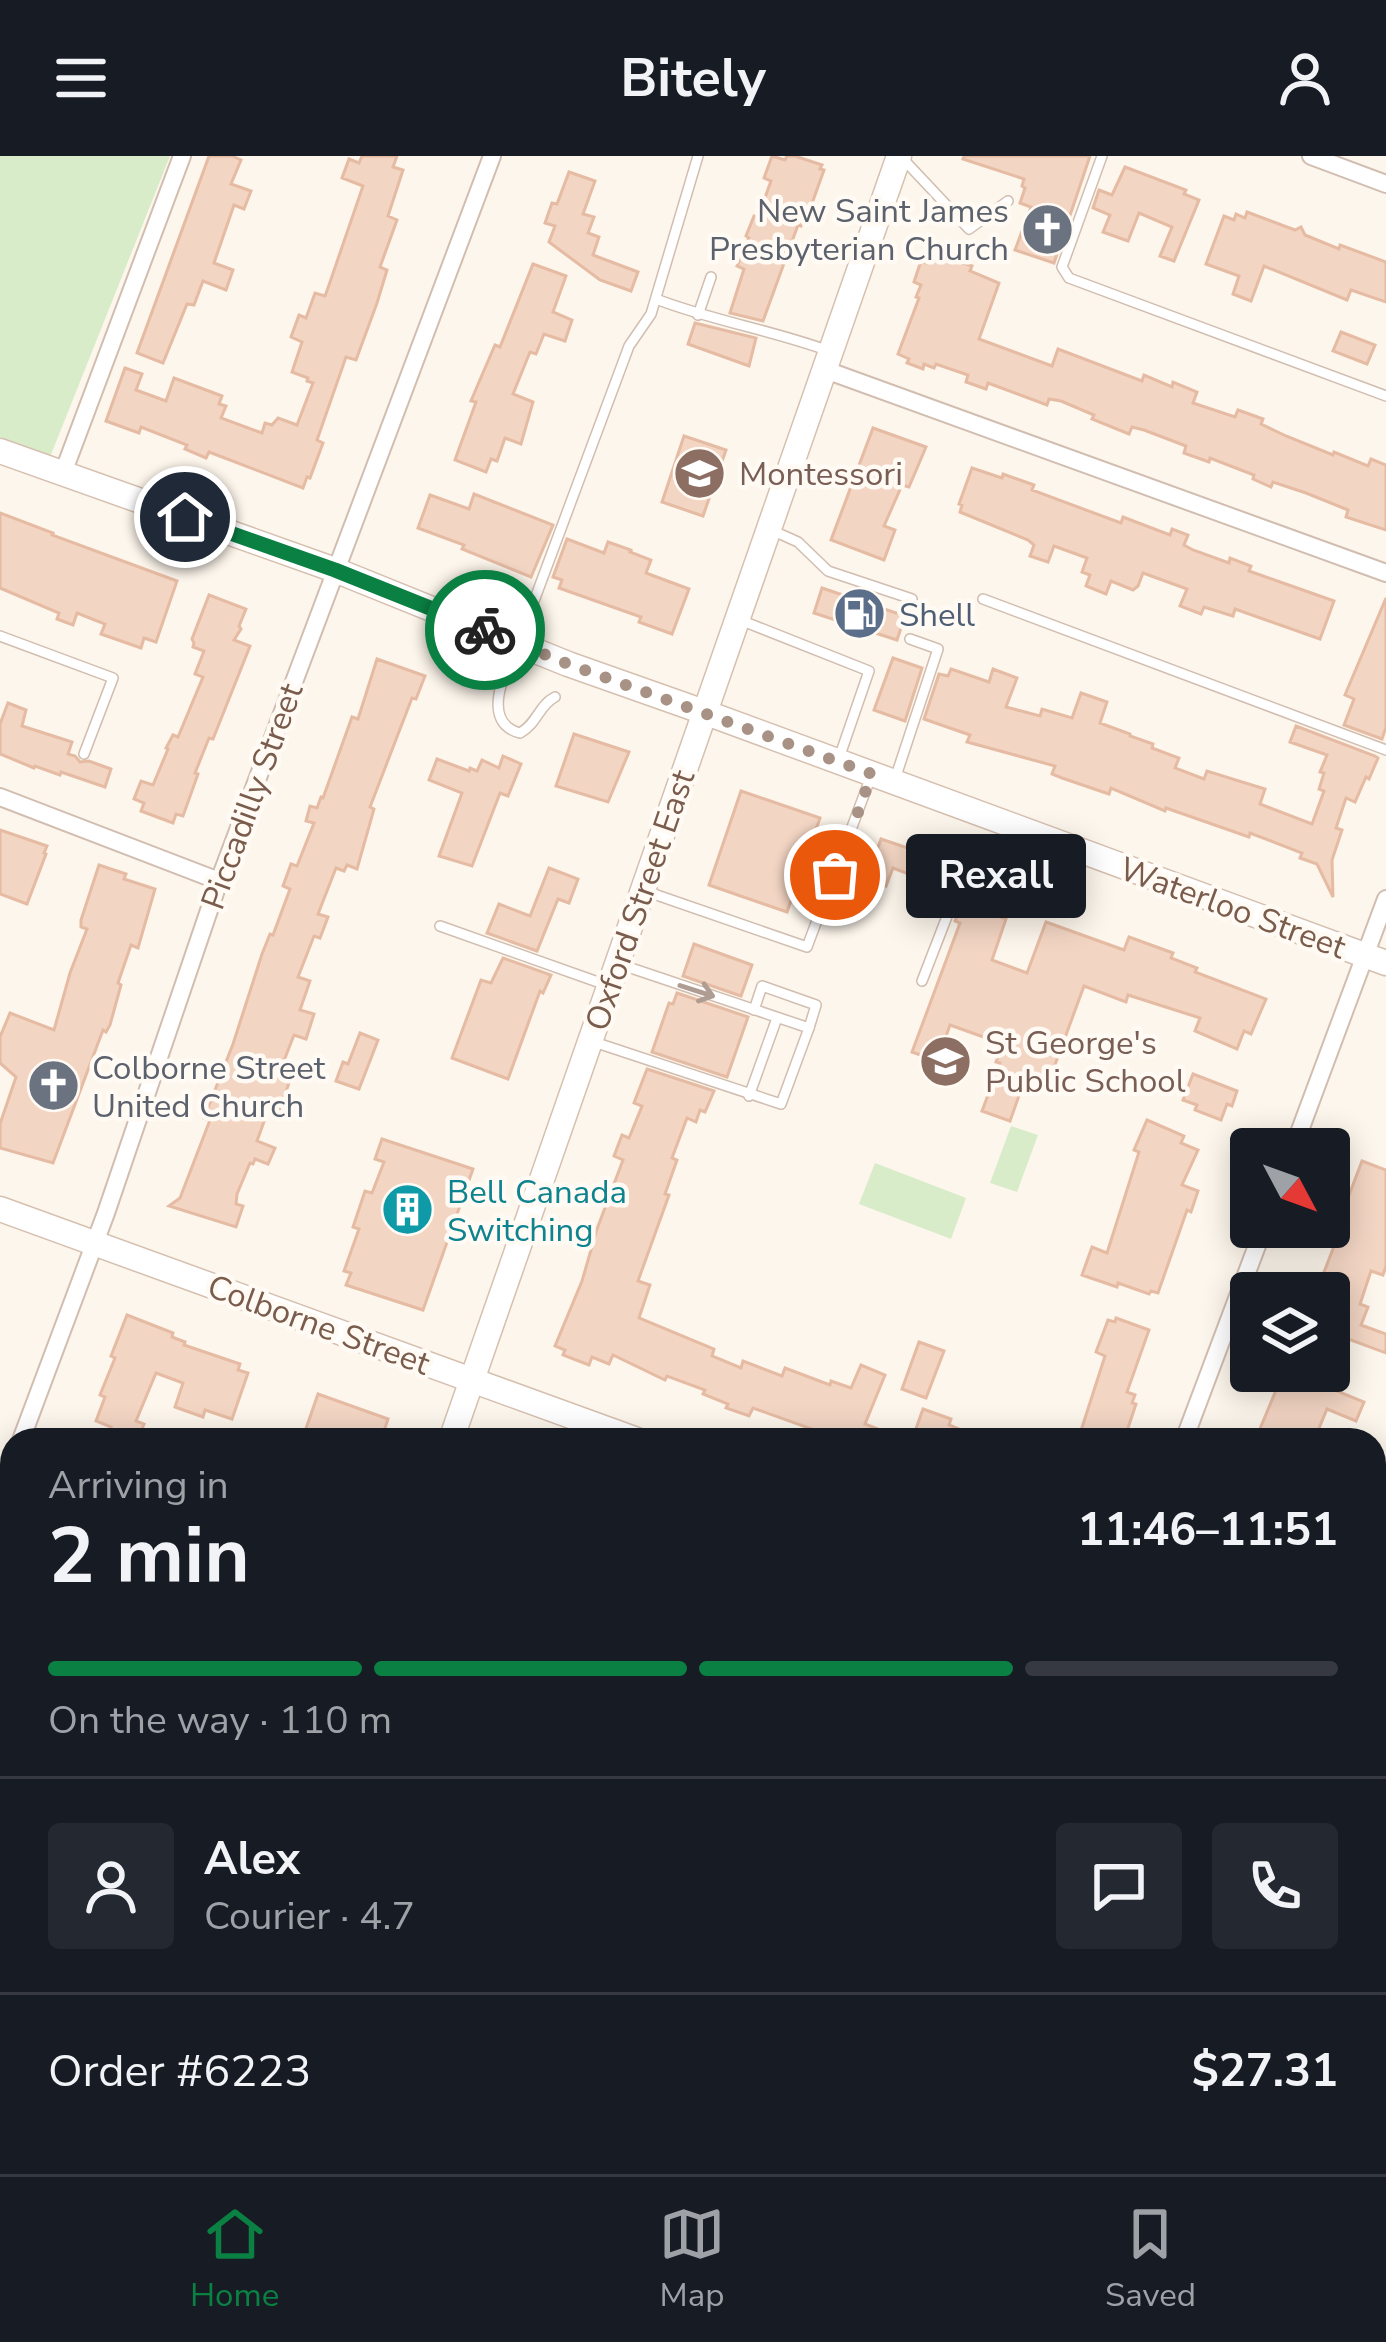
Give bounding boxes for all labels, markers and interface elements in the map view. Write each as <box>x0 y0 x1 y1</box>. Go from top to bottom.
text: Bitely <box>620 41 766 115</box>
icon: menu <box>48 45 114 111</box>
icon: person <box>1272 45 1338 111</box>
place label: New Saint James Presbyterian Church <box>709 189 1009 272</box>
church icon: New Saint James Presbyterian Church <box>1020 201 1076 257</box>
school or university icon: Montessori <box>672 445 728 501</box>
place label: Montessori <box>739 452 903 497</box>
pin <box>134 466 236 568</box>
icon: home <box>152 484 218 550</box>
courier <box>425 570 545 690</box>
fuel station icon: Shell <box>832 586 888 642</box>
place label: Shell <box>899 593 975 638</box>
icon: bike <box>452 597 518 663</box>
street label: Piccadilly Street <box>191 677 314 916</box>
street label: Oxford Street East <box>575 764 706 1037</box>
pin <box>784 824 886 926</box>
callout: Rexall <box>907 833 1087 917</box>
icon: bag <box>802 842 868 908</box>
street label: Waterloo Street <box>1113 847 1352 970</box>
text: Rexall <box>939 849 1053 902</box>
one-way arrow <box>678 982 715 1003</box>
place label: St George's Public School <box>985 1021 1186 1104</box>
school or university icon: St George's Public School <box>918 1033 974 1089</box>
place label: Colborne Street United Church <box>92 1046 326 1129</box>
church icon: Colborne Street United Church <box>25 1058 81 1114</box>
north arrow <box>1230 1128 1350 1248</box>
map controls <box>1230 1128 1350 1392</box>
place label: Bell Canada Switching <box>447 1170 627 1253</box>
building icon: Bell Canada Switching <box>380 1182 436 1238</box>
street label: Colborne Street <box>201 1264 436 1387</box>
button: layers <box>1230 1272 1350 1392</box>
text: Arriving in <box>48 1459 229 1512</box>
text: 11:46–11:51 <box>1077 1500 1338 1561</box>
text: 2 min <box>48 1503 250 1610</box>
text: On the way · 110 m <box>48 1694 392 1747</box>
button: person <box>48 1823 174 1949</box>
button: chat <box>1056 1823 1182 1949</box>
button: phone <box>1212 1823 1338 1949</box>
text: Alex <box>204 1829 300 1890</box>
text: Courier · 4.7 <box>204 1890 415 1943</box>
text: Order #6223 <box>48 2041 311 2102</box>
text: $27.31 <box>1192 2041 1338 2102</box>
tab: Home <box>190 2201 279 2318</box>
tab: Map <box>659 2201 725 2318</box>
tab: Saved <box>1105 2201 1196 2318</box>

